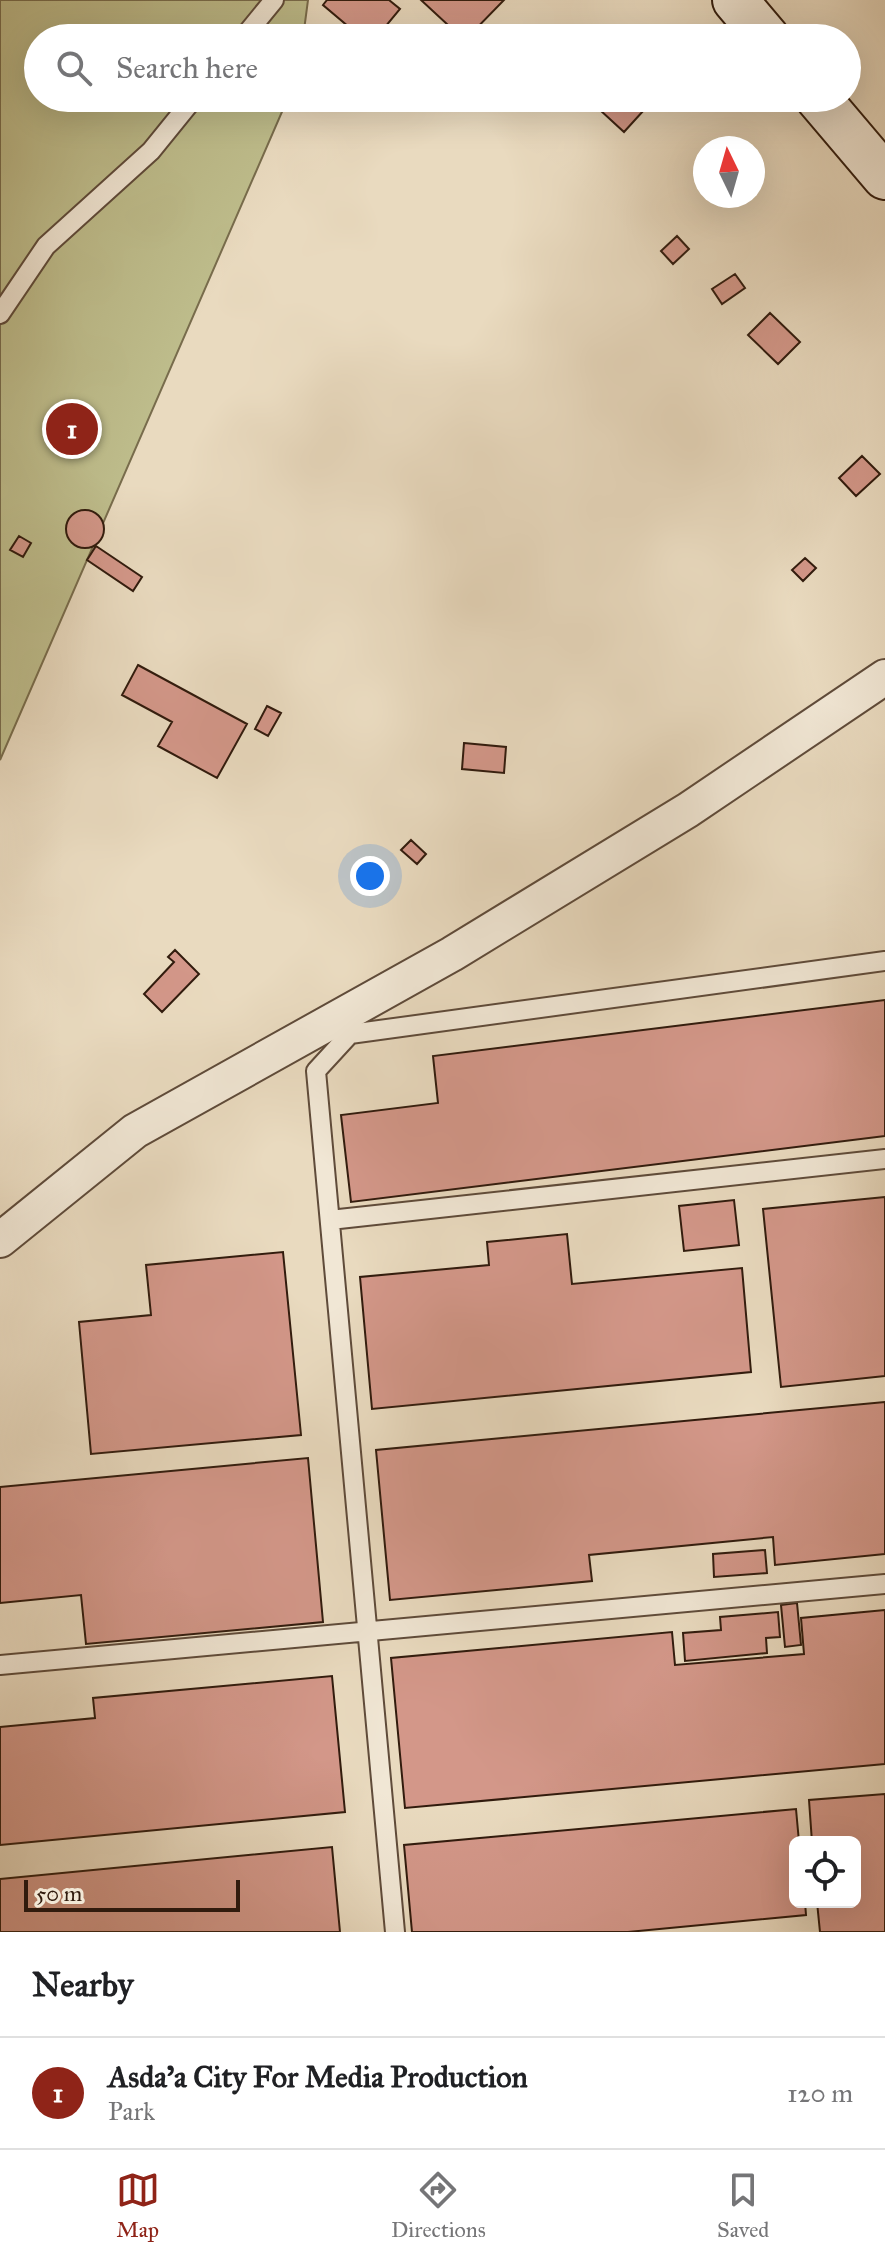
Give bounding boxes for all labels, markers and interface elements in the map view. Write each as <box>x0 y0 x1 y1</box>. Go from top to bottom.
search box <box>24 24 861 112</box>
icon: search <box>52 46 96 90</box>
text: Search here <box>116 50 258 86</box>
north arrow <box>693 136 765 208</box>
pin: 1 <box>46 399 98 459</box>
your location <box>350 856 390 896</box>
map controls <box>789 1836 861 1908</box>
button: locate <box>789 1836 861 1908</box>
scale bar <box>24 1876 240 1912</box>
text: 50 m <box>36 1880 82 1907</box>
text: Nearby <box>32 1964 134 2005</box>
text: Asda'a City For Media Production <box>108 2059 528 2095</box>
text: 1 <box>53 2077 63 2109</box>
text: 120 m <box>787 2077 853 2109</box>
text: Park <box>108 2095 155 2127</box>
tab: Map <box>116 2168 160 2243</box>
tab: Directions <box>391 2168 486 2243</box>
tab: Saved <box>717 2168 769 2243</box>

